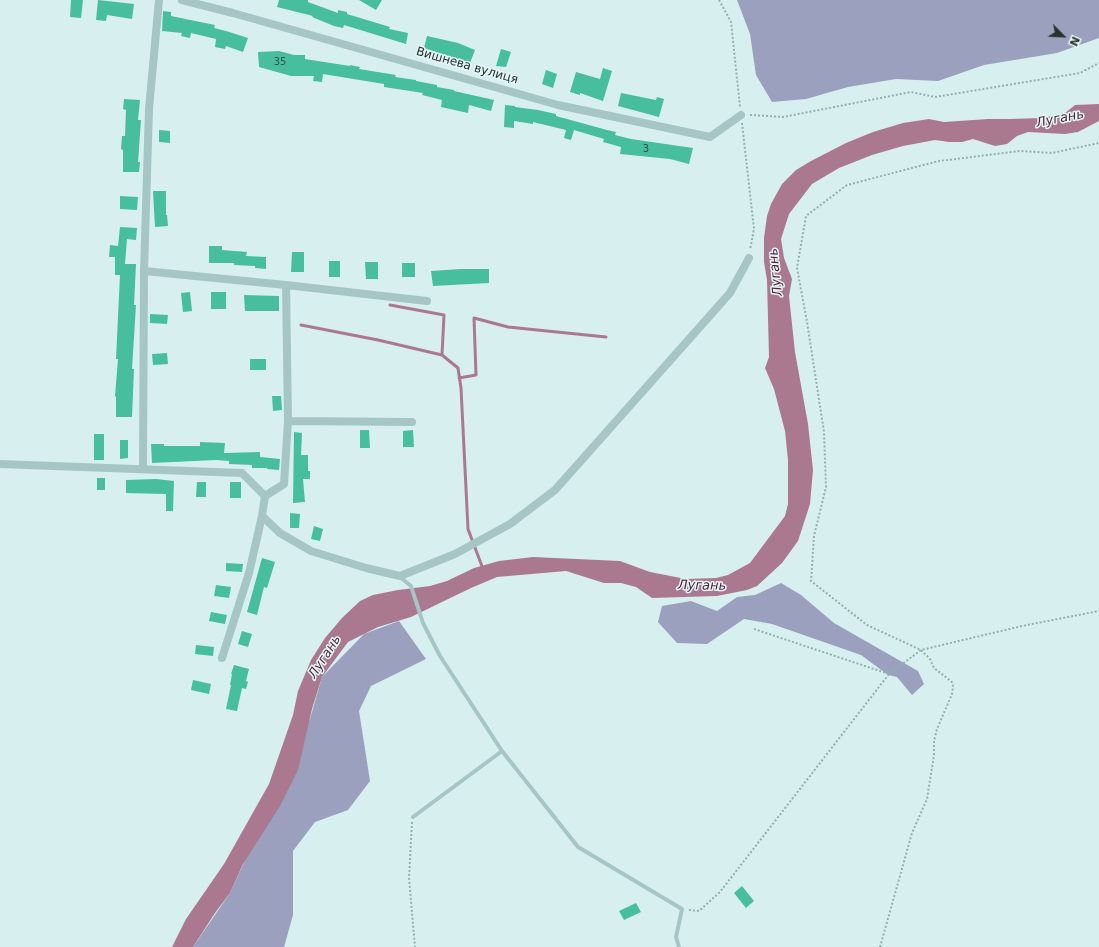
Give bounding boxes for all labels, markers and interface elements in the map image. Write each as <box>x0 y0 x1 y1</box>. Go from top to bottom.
north arrow <box>1043 16 1083 56</box>
text: N <box>1067 34 1082 48</box>
street label: Вишнева вулиця <box>414 45 520 87</box>
house number: 35 <box>274 56 286 68</box>
water label: Лугань <box>1035 107 1085 131</box>
house number: 3 <box>643 143 649 155</box>
water label: Лугань <box>766 247 786 297</box>
water label: Лугань <box>678 578 726 594</box>
water label: Лугань <box>305 632 345 682</box>

